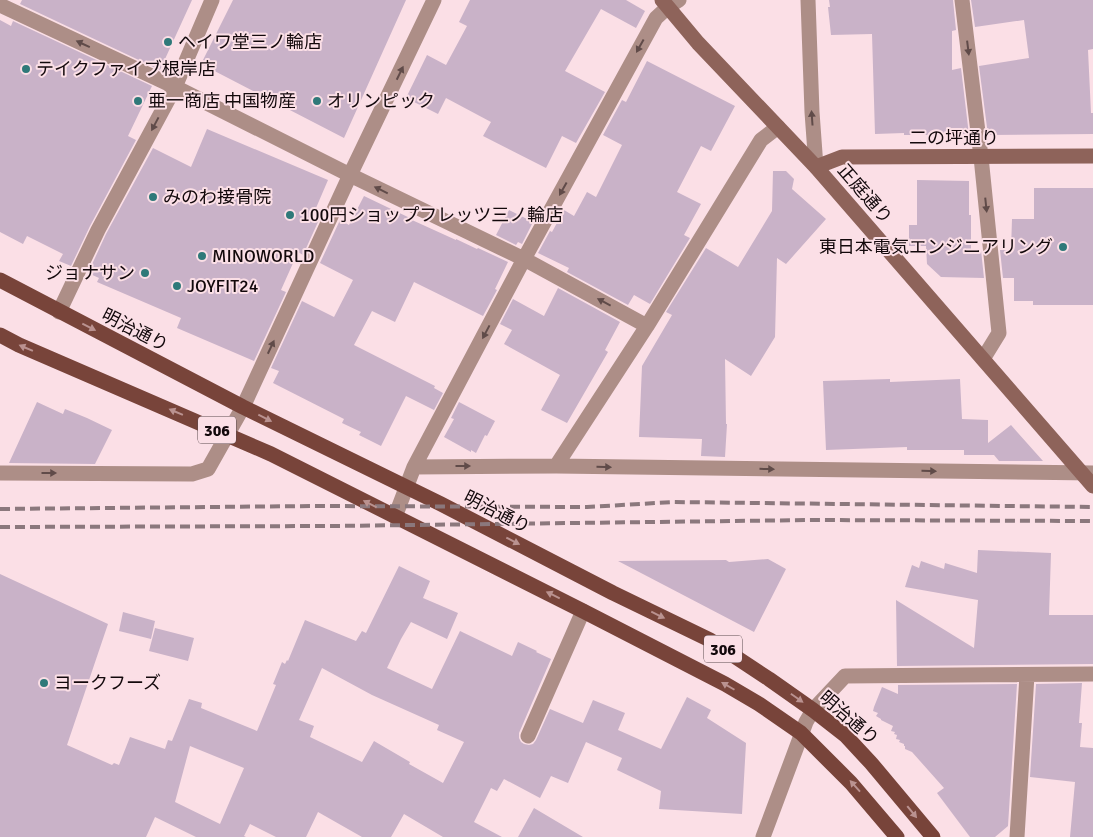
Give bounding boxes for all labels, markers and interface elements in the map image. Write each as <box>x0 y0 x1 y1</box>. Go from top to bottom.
place label: ヘイワ堂三ノ輪店 <box>178 31 322 53</box>
marker: ヘイワ堂三ノ輪店 <box>162 36 174 48</box>
one-way arrow <box>76 39 90 47</box>
one-way arrow <box>636 40 645 53</box>
one-way arrow <box>964 41 972 57</box>
place label: テイクファイブ根岸店 <box>36 58 216 80</box>
marker: テイクファイブ根岸店 <box>20 63 32 75</box>
one-way arrow <box>396 66 404 80</box>
place label: 亜一商店 中国物産 <box>148 90 296 112</box>
place label: オリンピック <box>327 90 435 112</box>
marker: 亜一商店 中国物産 <box>132 95 144 107</box>
marker: オリンピック <box>311 95 323 107</box>
one-way arrow <box>808 110 816 126</box>
one-way arrow <box>151 116 159 131</box>
street label: 二の坪通り <box>909 127 999 149</box>
street label: 正庭通り <box>833 160 897 228</box>
one-way arrow <box>558 182 567 196</box>
one-way arrow <box>374 185 388 193</box>
place label: みのわ接骨院 <box>163 186 271 208</box>
marker: みのわ接骨院 <box>147 191 159 203</box>
one-way arrow <box>982 197 990 213</box>
place label: 100円ショップフレッツ三ノ輪店 <box>300 204 563 226</box>
marker: 100円ショップフレッツ三ノ輪店 <box>284 209 296 221</box>
place label: 東日本電気エンジニアリング <box>819 236 1053 258</box>
marker: 東日本電気エンジニアリング <box>1057 241 1069 253</box>
place label: MINOWORLD <box>212 245 315 267</box>
marker: MINOWORLD <box>196 250 208 262</box>
place label: ジョナサン <box>45 262 135 284</box>
marker: ジョナサン <box>139 267 151 279</box>
place label: JOYFIT24 <box>187 275 259 297</box>
marker: JOYFIT24 <box>171 280 183 292</box>
one-way arrow <box>598 298 611 307</box>
street label: 明治通り <box>98 304 172 356</box>
one-way arrow <box>82 323 97 331</box>
one-way arrow <box>481 325 490 339</box>
one-way arrow <box>268 340 276 354</box>
one-way arrow <box>19 343 33 351</box>
one-way arrow <box>169 408 183 416</box>
one-way arrow <box>258 414 272 422</box>
road number: 306 <box>198 416 236 444</box>
one-way arrow <box>455 462 471 470</box>
one-way arrow <box>597 463 613 471</box>
one-way arrow <box>759 465 775 473</box>
one-way arrow <box>922 467 938 475</box>
one-way arrow <box>41 470 57 478</box>
street label: 明治通り <box>460 486 534 538</box>
one-way arrow <box>363 500 377 508</box>
one-way arrow <box>506 537 520 545</box>
one-way arrow <box>545 591 560 600</box>
one-way arrow <box>651 611 665 619</box>
road number: 306 <box>704 636 742 662</box>
place label: ヨークフーズ <box>54 672 161 694</box>
marker: ヨークフーズ <box>38 677 50 689</box>
one-way arrow <box>722 681 735 690</box>
street label: 明治通り <box>815 686 883 750</box>
one-way arrow <box>790 693 804 703</box>
one-way arrow <box>849 780 860 793</box>
one-way arrow <box>906 805 917 818</box>

